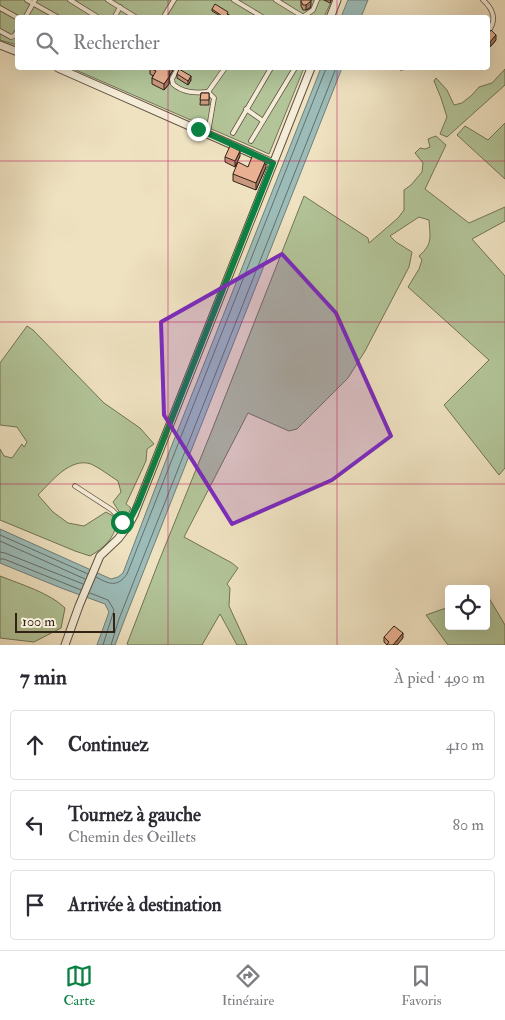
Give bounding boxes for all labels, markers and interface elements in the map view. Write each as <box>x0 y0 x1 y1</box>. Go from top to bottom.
search box <box>15 15 490 70</box>
icon: search <box>33 29 61 57</box>
text: Rechercher <box>73 31 160 55</box>
route end <box>187 118 210 141</box>
route start <box>111 511 134 534</box>
map controls <box>445 585 490 630</box>
button: locate <box>445 585 490 630</box>
scale bar <box>15 610 115 633</box>
text: 100 m <box>22 613 55 630</box>
text: 7 min <box>20 664 67 691</box>
text: À pied · 490 m <box>394 668 485 688</box>
icon: ahead <box>21 731 49 759</box>
text: Continuez <box>68 733 149 757</box>
text: 410 m <box>446 735 484 755</box>
text: Tournez à gauche <box>68 803 201 827</box>
icon: left <box>21 811 49 839</box>
text: 80 m <box>453 815 484 835</box>
text: Chemin des Oeillets <box>68 827 196 847</box>
icon: arrive <box>21 891 49 919</box>
text: Arrivée à destination <box>68 893 222 917</box>
tab: Carte <box>63 962 95 1009</box>
tab: Itinéraire <box>222 962 274 1009</box>
tab: Favoris <box>401 962 442 1009</box>

